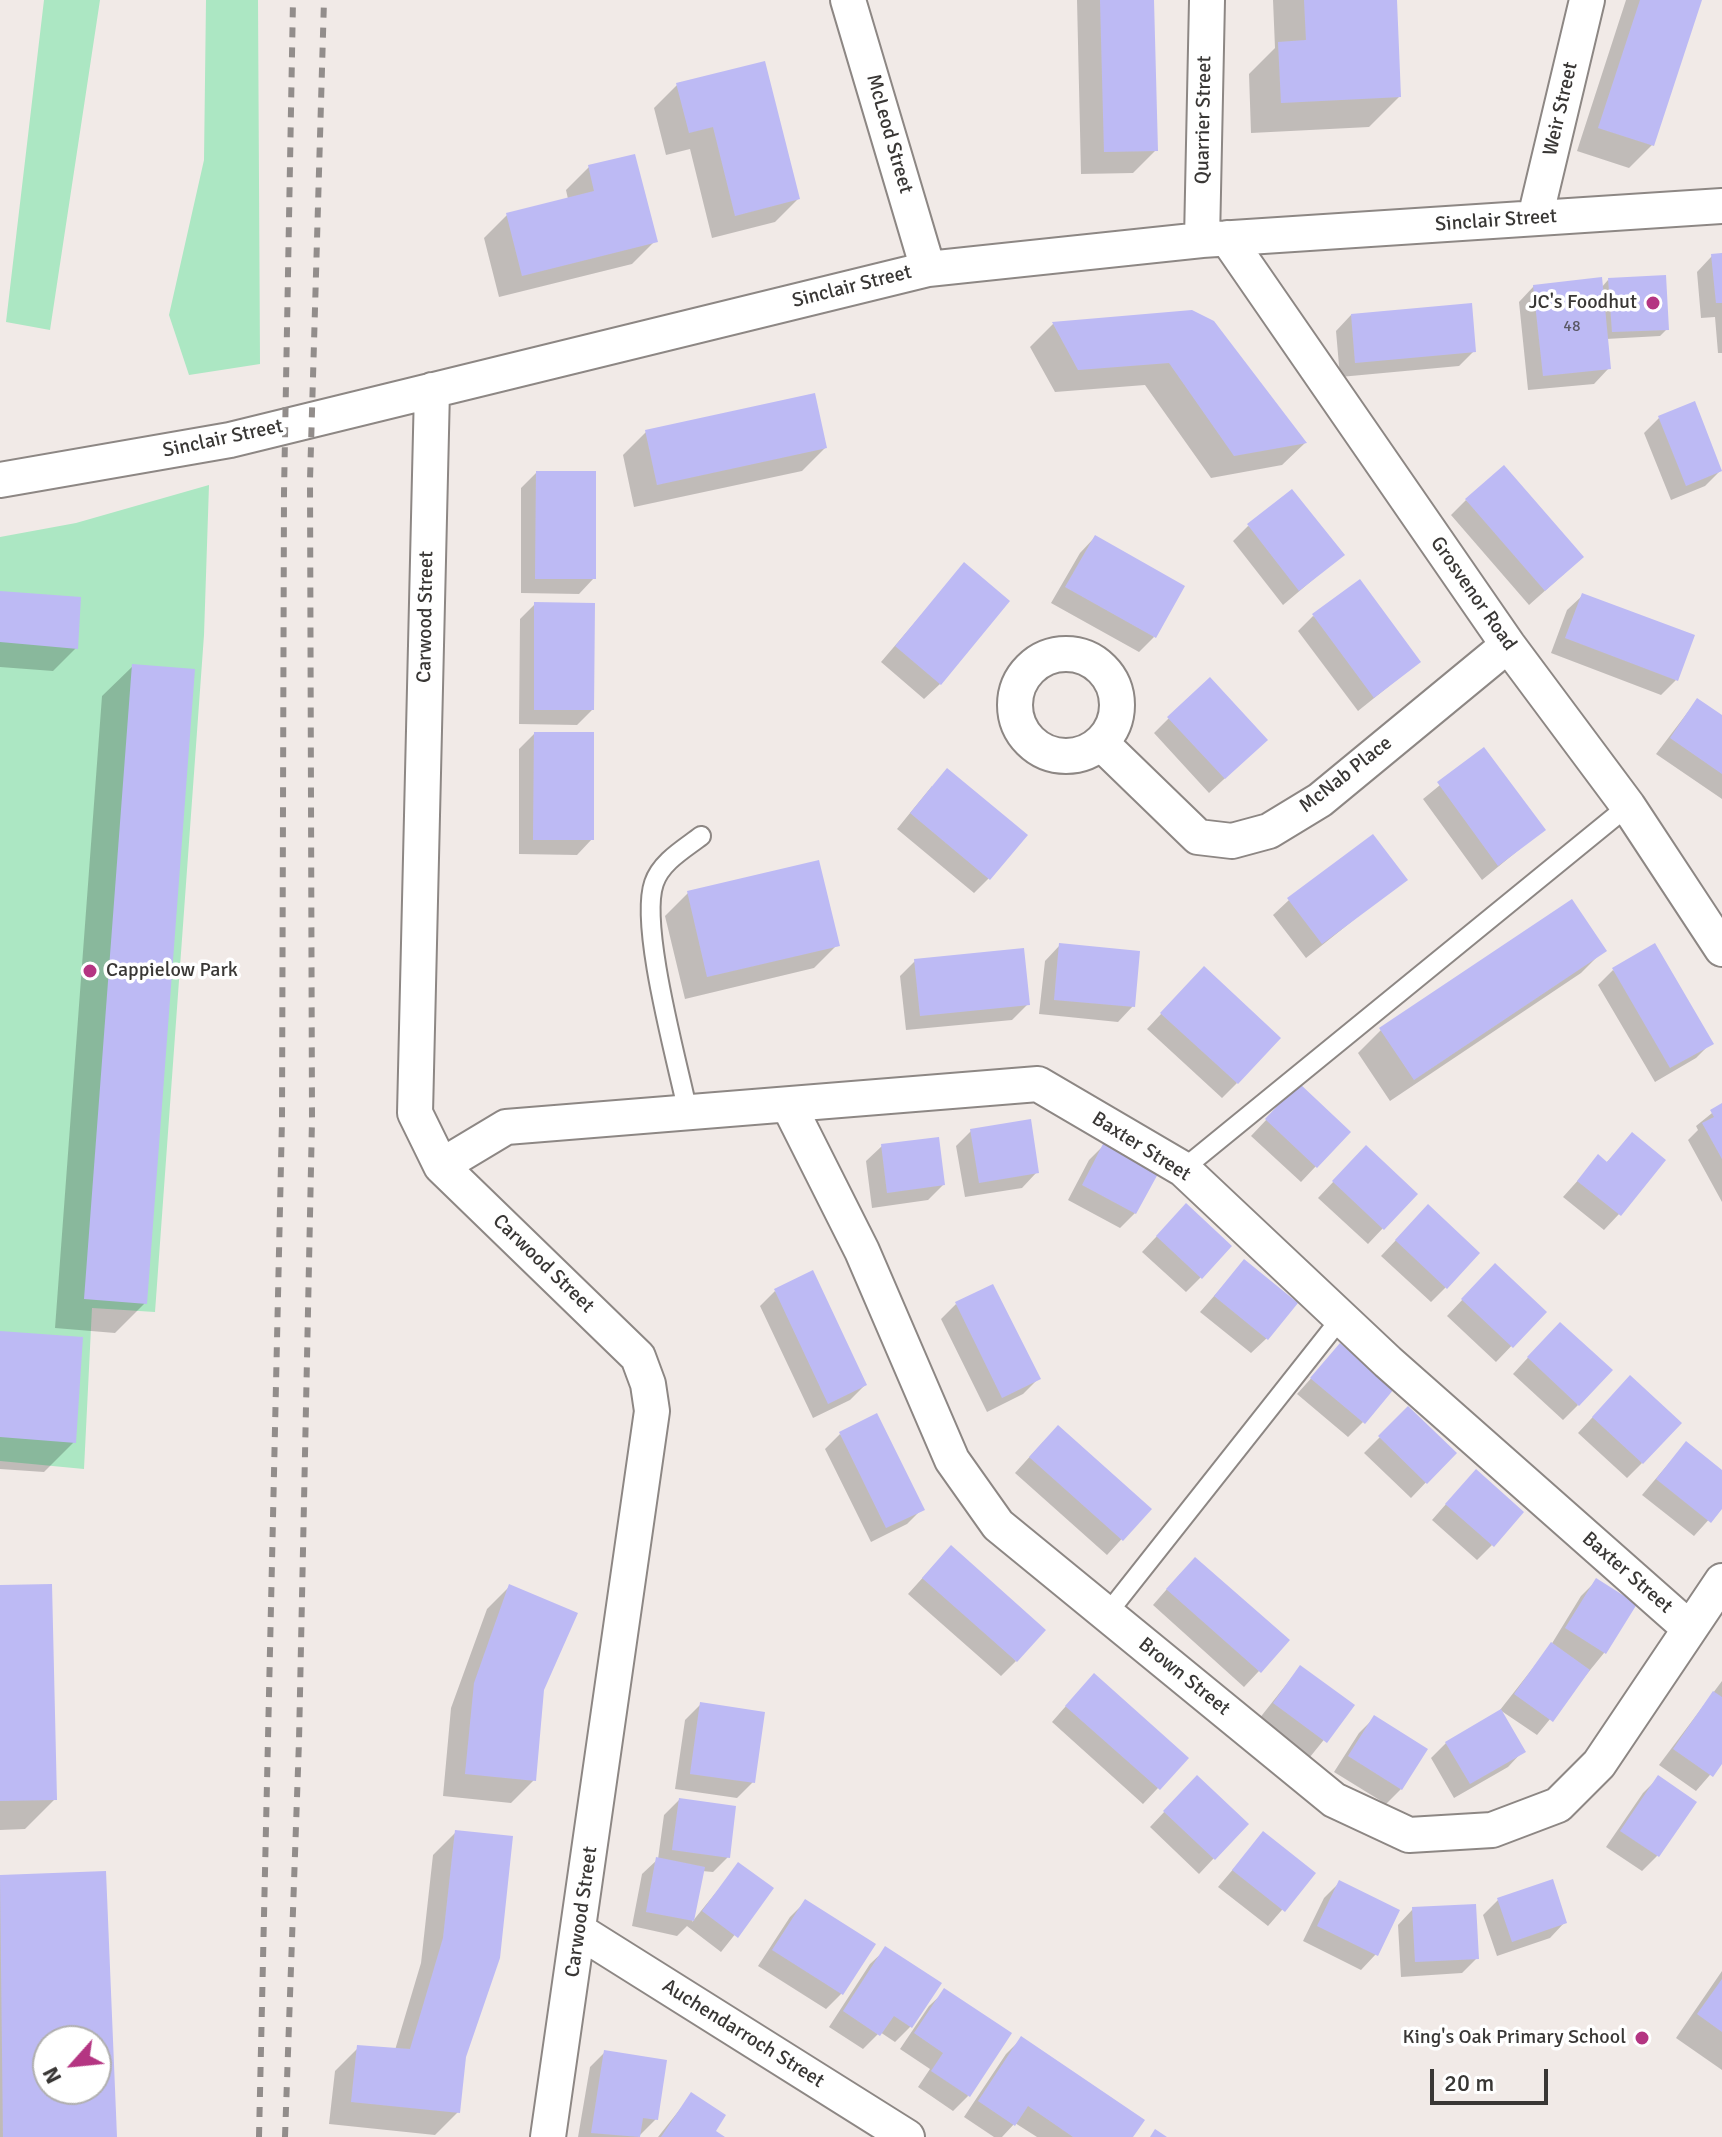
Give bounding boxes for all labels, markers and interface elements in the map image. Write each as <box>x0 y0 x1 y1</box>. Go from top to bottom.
street label: Quarrier Street <box>1191 56 1217 184</box>
street label: Weir Street <box>1539 60 1583 158</box>
street label: McLeod Street <box>861 72 917 196</box>
street label: Sinclair Street <box>1434 205 1558 237</box>
street label: Sinclair Street <box>790 261 914 313</box>
place label: JC's Foodhut <box>1529 291 1637 315</box>
marker: JC's Foodhut <box>1644 294 1662 312</box>
house number: 48 <box>1563 317 1581 337</box>
street label: Sinclair Street <box>161 415 285 463</box>
street label: Grosvenor Road <box>1425 532 1521 656</box>
street label: Carwood Street <box>413 551 439 683</box>
street label: McNab Place <box>1295 731 1397 819</box>
place label: Cappielow Park <box>106 959 238 983</box>
marker: Cappielow Park <box>81 962 99 980</box>
street label: Baxter Street <box>1087 1107 1195 1187</box>
street label: Carwood Street <box>487 1210 599 1318</box>
street label: Baxter Street <box>1577 1527 1677 1619</box>
street label: Brown Street <box>1133 1633 1235 1721</box>
street label: Carwood Street <box>561 1845 603 1979</box>
street label: Auchendarroch Street <box>658 1974 828 2094</box>
north arrow <box>32 2025 112 2105</box>
place label: King's Oak Primary School <box>1403 2026 1626 2050</box>
marker: King's Oak Primary School <box>1633 2029 1651 2047</box>
scale bar <box>1434 2053 1552 2103</box>
text: N <box>36 2062 67 2088</box>
text: 20 m <box>1444 2068 1494 2098</box>

